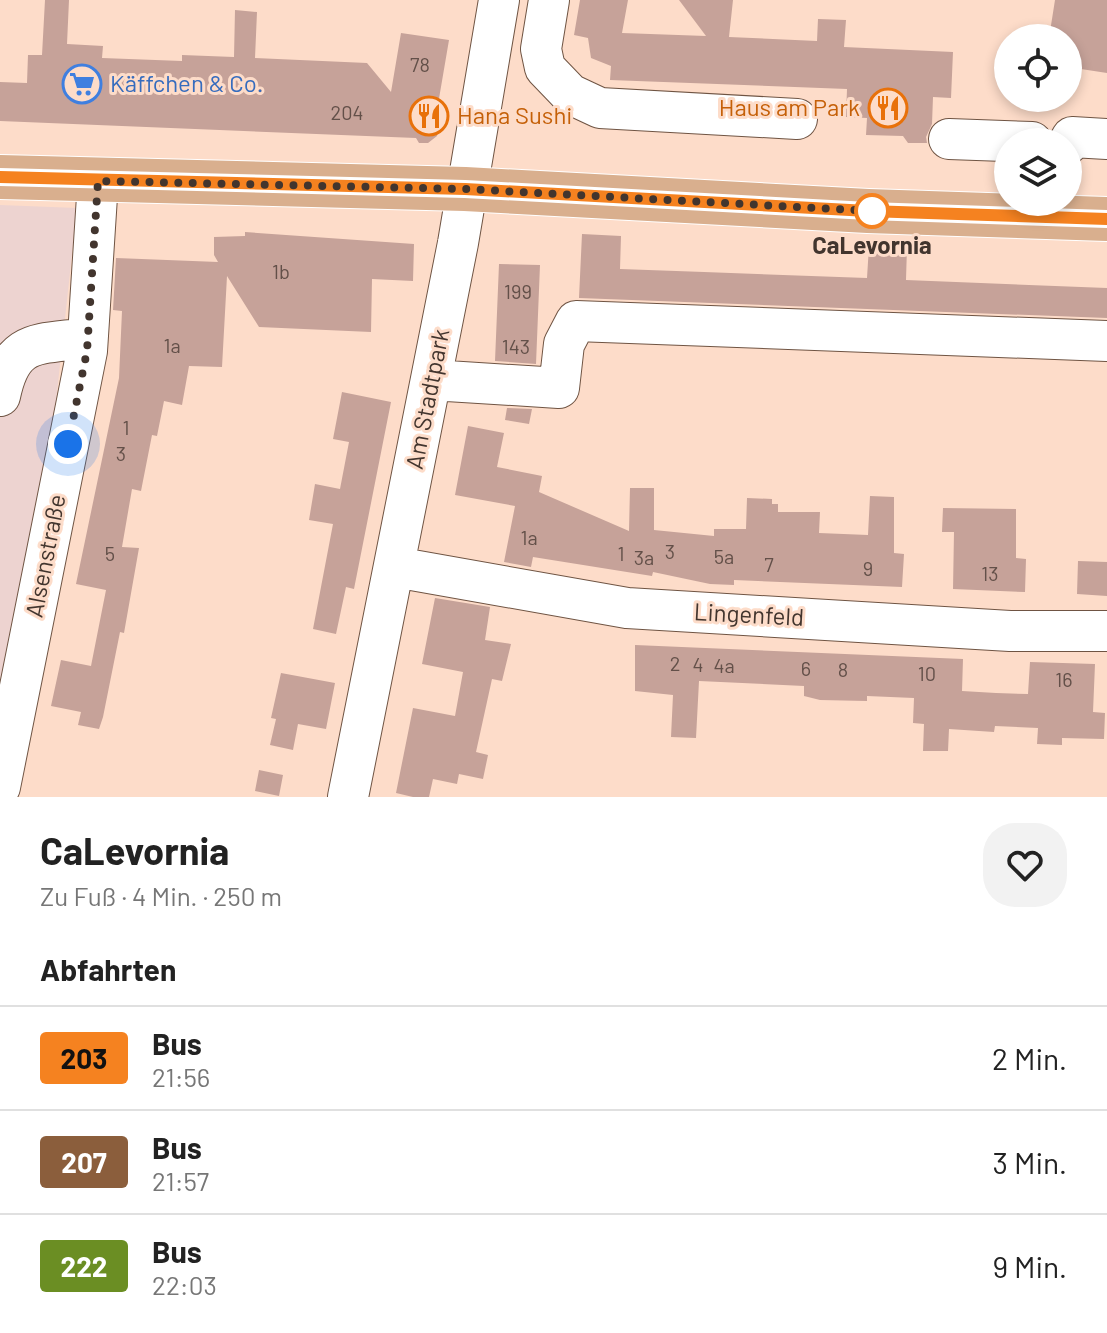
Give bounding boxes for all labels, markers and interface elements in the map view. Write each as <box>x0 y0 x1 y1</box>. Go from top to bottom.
map controls <box>994 24 1082 216</box>
button: locate <box>994 24 1082 112</box>
house number: 78 <box>410 52 430 76</box>
supermarket icon: Käffchen & Co. <box>61 63 103 105</box>
place label: Käffchen & Co. <box>110 68 263 97</box>
restaurant icon: Haus am Park <box>867 87 909 129</box>
place label: Haus am Park <box>719 92 860 121</box>
restaurant icon: Hana Sushi <box>408 95 450 137</box>
house number: 204 <box>330 100 364 124</box>
place label: Hana Sushi <box>457 100 572 129</box>
button: layers <box>994 128 1082 216</box>
marker: CaLevornia <box>855 194 889 228</box>
place label: CaLevornia <box>812 230 932 259</box>
house number: 1b <box>272 259 290 283</box>
house number: 199 <box>504 279 532 303</box>
street label: Am Stadtpark <box>399 326 454 471</box>
house number: 1a <box>163 333 181 357</box>
house number: 143 <box>502 334 530 358</box>
house number: 1 <box>123 415 130 439</box>
your location <box>48 424 88 464</box>
house number: 3 <box>116 441 126 465</box>
street label: Alsenstraße <box>18 492 71 620</box>
house number: 1a <box>520 525 538 549</box>
house number: 3 <box>665 539 675 563</box>
house number: 5 <box>105 541 115 565</box>
house number: 1 <box>618 541 625 565</box>
house number: 5a <box>714 544 734 568</box>
house number: 3a <box>634 545 654 569</box>
house number: 7 <box>764 552 774 576</box>
house number: 9 <box>863 556 873 580</box>
house number: 13 <box>981 561 999 585</box>
street label: Lingenfeld <box>693 596 805 631</box>
house number: 2 <box>670 651 680 675</box>
house number: 4 <box>692 652 704 676</box>
house number: 4a <box>713 653 735 677</box>
house number: 6 <box>801 656 811 680</box>
house number: 8 <box>838 657 848 681</box>
house number: 10 <box>918 661 936 685</box>
house number: 16 <box>1055 667 1073 691</box>
button: heart <box>983 823 1067 907</box>
text: CaLevornia <box>40 827 229 873</box>
text: Zu Fuß · 4 Min. · 250 m <box>40 880 282 911</box>
text: Abfahrten <box>40 951 176 987</box>
text: Bus <box>152 1025 202 1061</box>
text: 2 Min. <box>992 1040 1067 1076</box>
text: 203 <box>61 1041 107 1075</box>
text: 21:56 <box>152 1061 210 1092</box>
text: Bus <box>152 1129 202 1165</box>
text: 3 Min. <box>993 1144 1067 1180</box>
text: 207 <box>61 1145 107 1179</box>
text: 21:57 <box>152 1165 209 1196</box>
text: Bus <box>152 1233 202 1269</box>
text: 9 Min. <box>992 1248 1067 1284</box>
text: 222 <box>60 1249 108 1283</box>
text: 22:03 <box>152 1269 217 1300</box>

